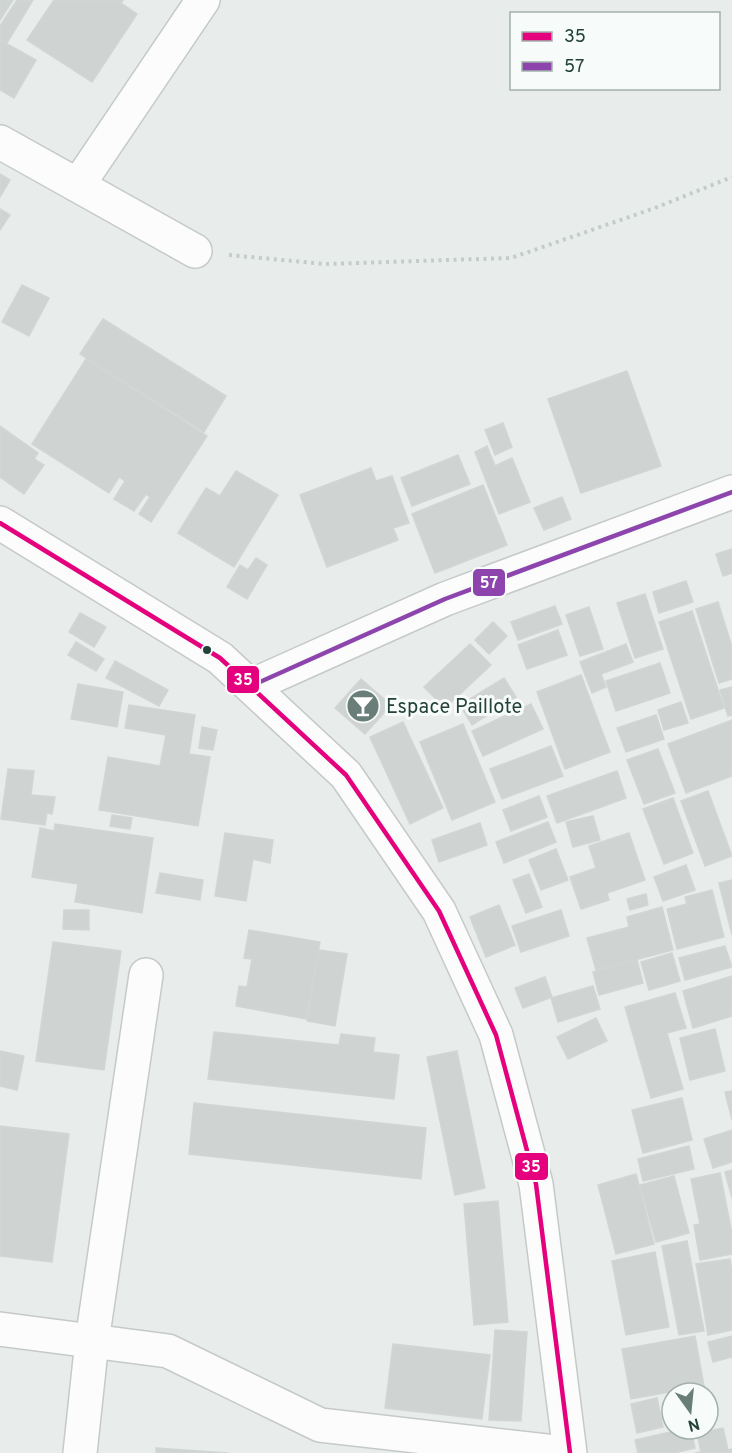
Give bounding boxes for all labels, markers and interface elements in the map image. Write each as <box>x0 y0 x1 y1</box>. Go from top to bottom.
legend <box>510 12 720 90</box>
text: 35 <box>564 26 586 49</box>
text: 57 <box>564 56 584 79</box>
line badge: 57 <box>472 568 506 597</box>
text: 57 <box>480 574 498 594</box>
unlabelled marker <box>201 644 213 656</box>
line badge: 35 <box>226 665 260 694</box>
text: 35 <box>233 671 253 691</box>
bar icon: Espace Paillote <box>345 688 381 724</box>
place label: Espace Paillote <box>386 695 522 721</box>
line badge: 35 <box>514 1152 549 1181</box>
text: 35 <box>521 1158 541 1178</box>
north arrow <box>660 1381 720 1441</box>
text: N <box>685 1412 702 1435</box>

